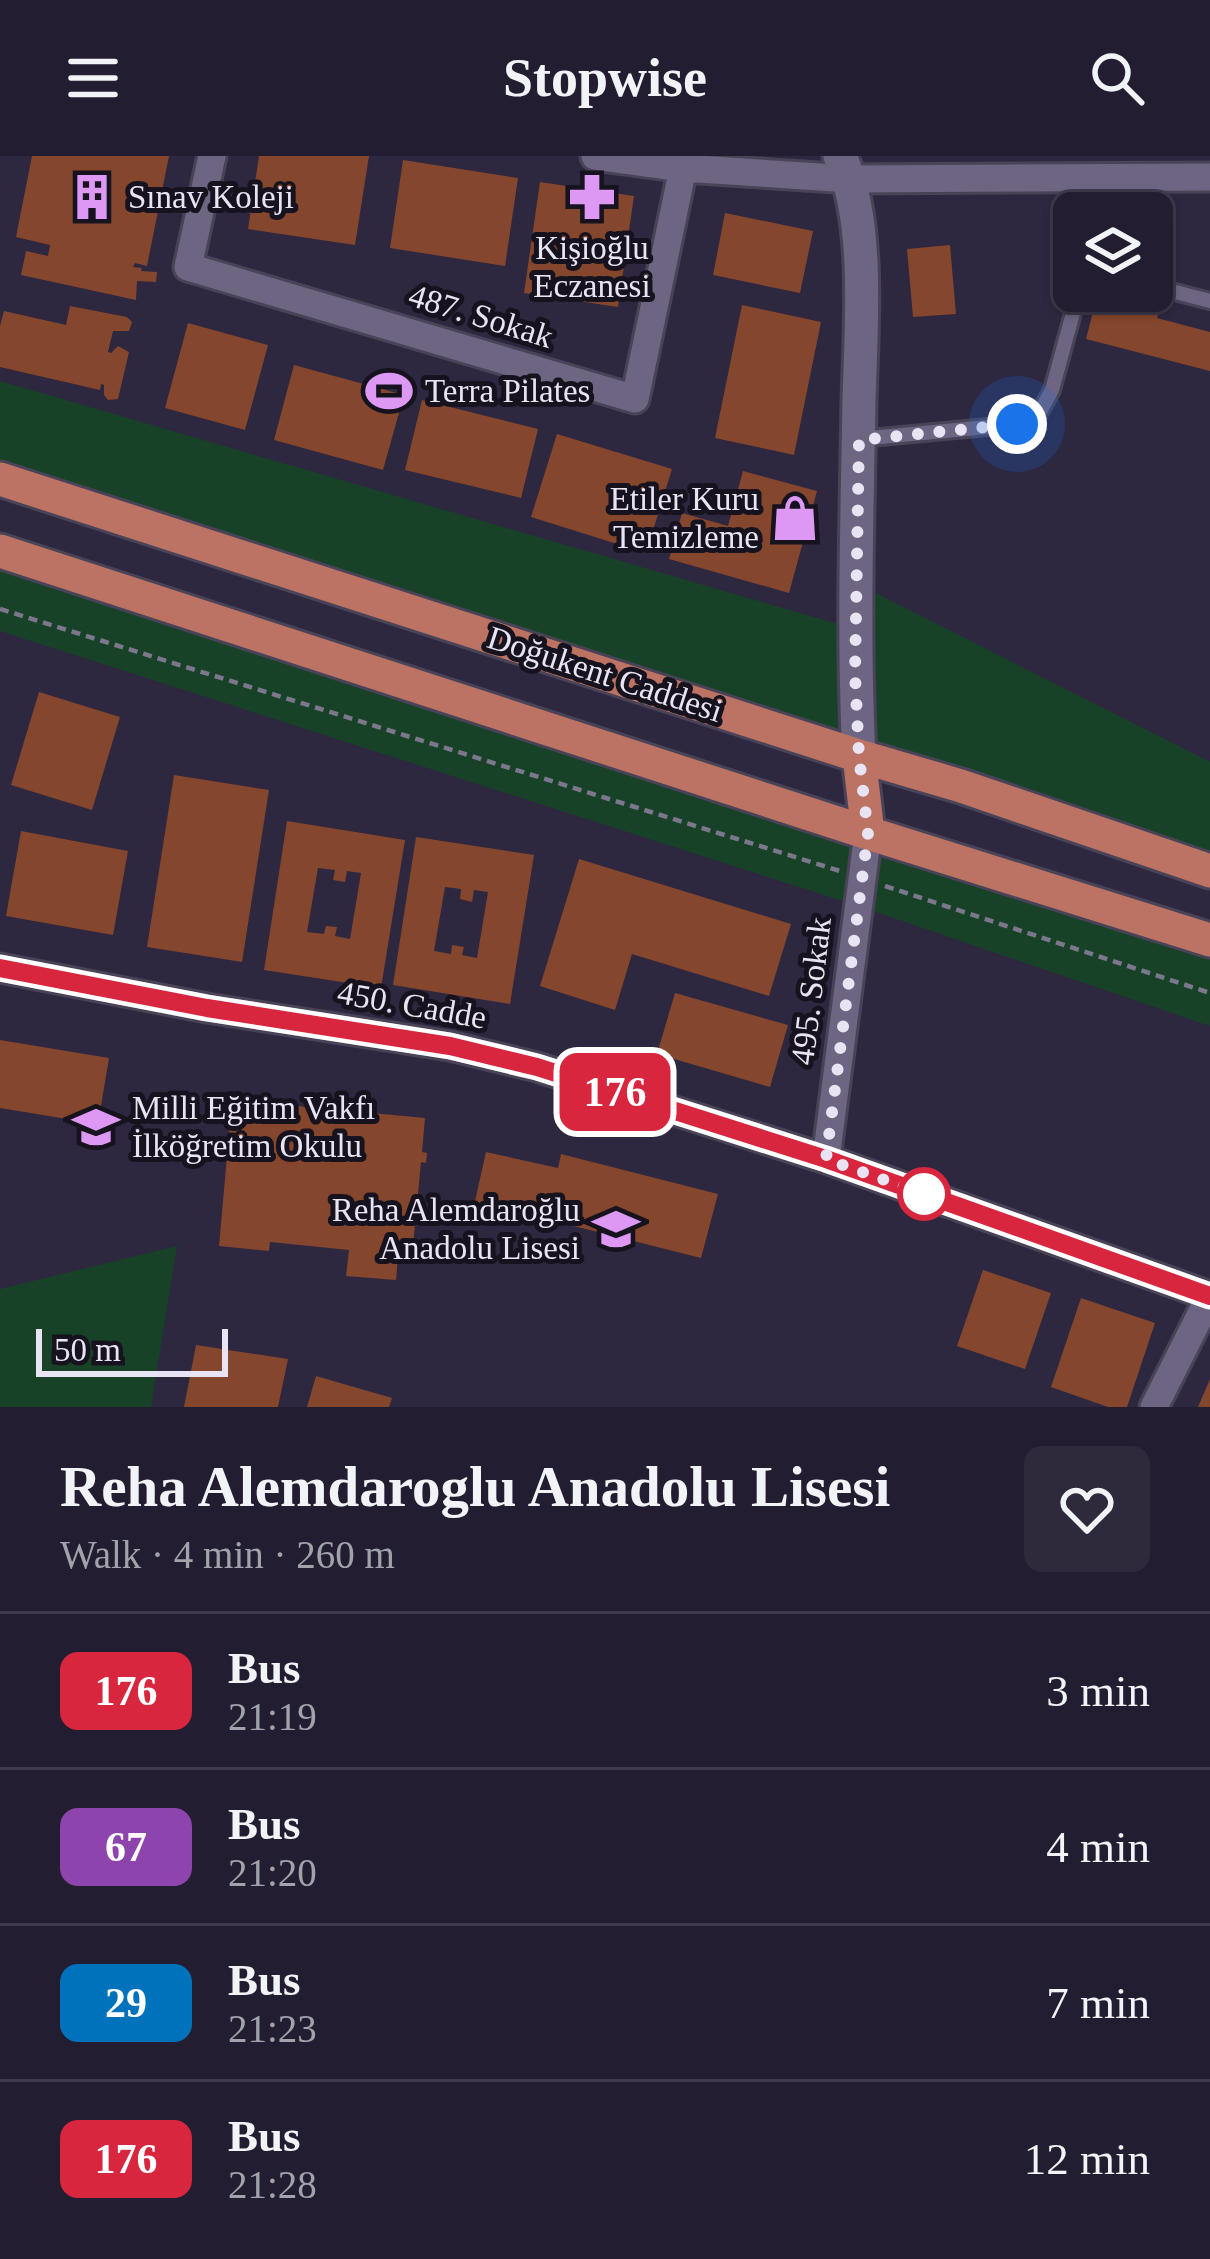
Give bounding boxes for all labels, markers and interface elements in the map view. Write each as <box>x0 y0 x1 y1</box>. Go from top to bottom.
icon: menu <box>60 45 126 111</box>
icon: search <box>1084 45 1150 111</box>
text: Stopwise <box>503 48 707 108</box>
building icon: Sınav Koleji <box>67 172 117 222</box>
pharmacy icon: Kişioğlu Eczanesi <box>567 172 617 222</box>
place label: Sınav Koleji <box>128 179 294 215</box>
map controls <box>1053 192 1173 312</box>
button: layers <box>1053 192 1173 312</box>
place label: Kişioğlu Eczanesi <box>533 230 651 304</box>
street label: 487. Sokak <box>405 277 558 355</box>
sports icon: Terra Pilates <box>364 366 414 416</box>
place label: Terra Pilates <box>425 373 590 409</box>
your location <box>987 394 1047 454</box>
place label: Etiler Kuru Temizleme <box>610 481 759 555</box>
shop icon: Etiler Kuru Temizleme <box>770 493 820 543</box>
street label: Doğukent Caddesi <box>483 619 727 729</box>
street label: 495. Sokak <box>784 915 838 1067</box>
street label: 450. Cadde <box>335 974 489 1036</box>
line badge: 176 <box>546 1053 684 1131</box>
text: 176 <box>584 1069 647 1115</box>
place label: Milli Eğitim Vakfı İlköğretim Okulu <box>132 1090 375 1164</box>
school or university icon: Milli Eğitim Vakfı İlköğretim Okulu <box>71 1102 121 1152</box>
unlabelled marker <box>899 1169 949 1219</box>
place label: Reha Alemdaroğlu Anadolu Lisesi <box>332 1192 580 1266</box>
school or university icon: Reha Alemdaroğlu Anadolu Lisesi <box>591 1204 641 1254</box>
scale bar <box>36 1323 228 1376</box>
text: 50 m <box>54 1332 121 1368</box>
button: heart <box>1024 1446 1150 1572</box>
text: Reha Alemdaroglu Anadolu Lisesi <box>60 1455 890 1518</box>
text: Walk · 4 min · 260 m <box>60 1533 395 1576</box>
text: Bus <box>228 1643 301 1693</box>
text: 3 min <box>1046 1666 1150 1716</box>
text: 176 <box>95 1668 158 1714</box>
text: 21:19 <box>228 1695 317 1738</box>
text: Bus <box>228 1799 301 1849</box>
text: 4 min <box>1046 1822 1150 1872</box>
text: 67 <box>105 1824 147 1870</box>
text: 21:20 <box>228 1851 317 1894</box>
text: Bus <box>228 1955 301 2005</box>
text: 7 min <box>1046 1978 1150 2028</box>
text: 29 <box>105 1980 147 2026</box>
text: 21:23 <box>228 2007 317 2050</box>
text: Bus <box>228 2111 301 2161</box>
text: 12 min <box>1024 2134 1150 2184</box>
text: 176 <box>95 2136 158 2182</box>
text: 21:28 <box>228 2163 317 2206</box>

